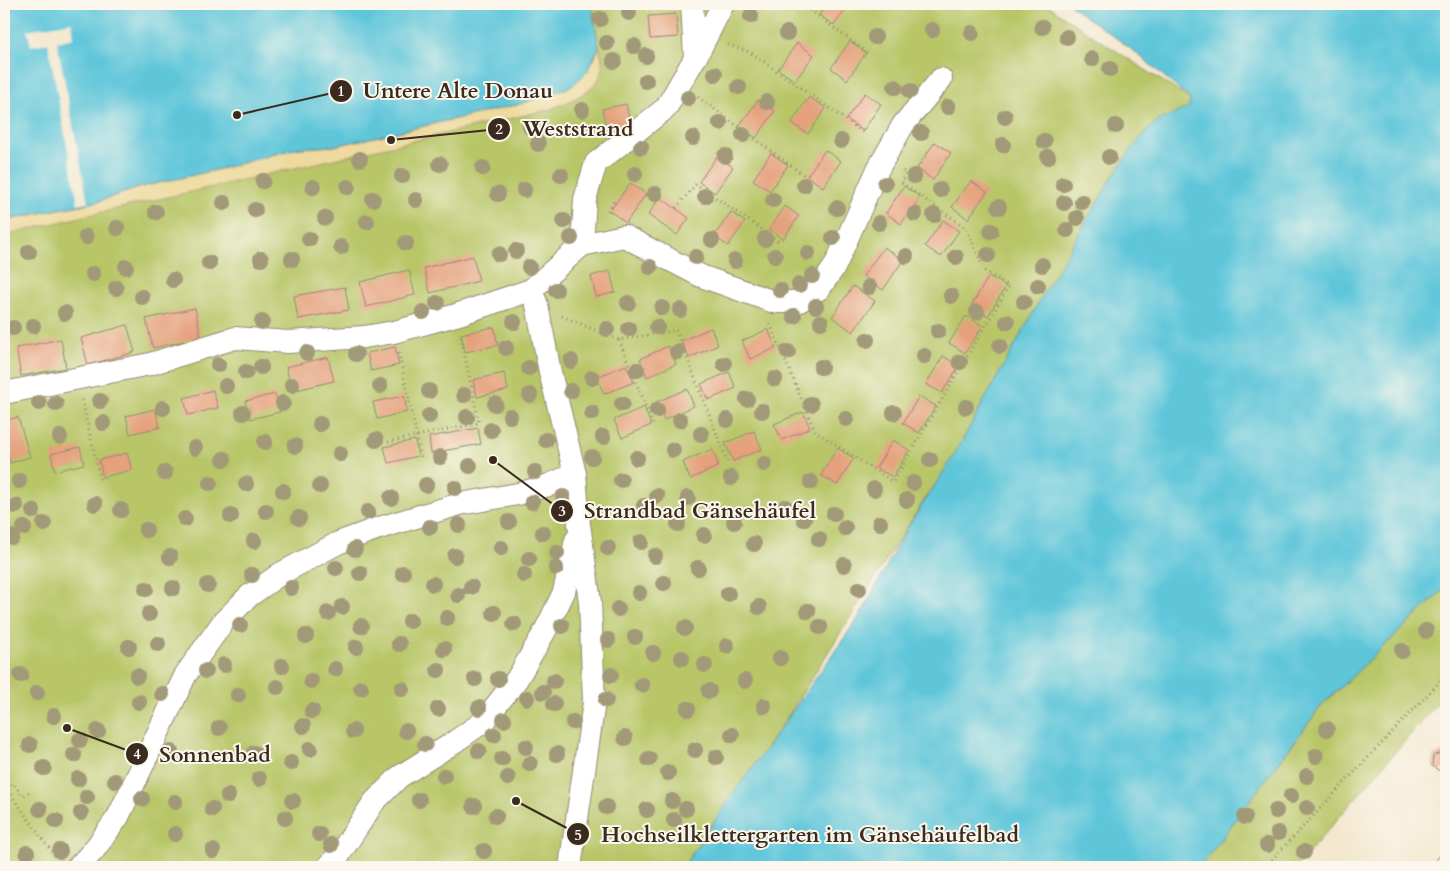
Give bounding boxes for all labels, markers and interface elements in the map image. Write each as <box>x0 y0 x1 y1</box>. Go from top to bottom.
callout: Untere Alte Donau <box>328 72 563 109</box>
text: Untere Alte Donau <box>363 76 553 106</box>
text: 1 <box>337 81 345 101</box>
callout: Weststrand <box>487 110 643 147</box>
text: Weststrand <box>521 114 634 144</box>
text: 2 <box>495 119 503 139</box>
callout: Strandbad Gänsehäufel <box>549 492 826 529</box>
text: Strandbad Gänsehäufel <box>584 496 817 526</box>
text: 3 <box>558 501 566 521</box>
callout: Sonnenbad <box>124 735 281 772</box>
text: Sonnenbad <box>159 740 271 770</box>
text: 4 <box>133 744 141 764</box>
callout: Hochseilklettergarten im Gänsehäufelbad <box>566 816 1029 853</box>
text: Hochseilklettergarten im Gänsehäufelbad <box>601 820 1020 850</box>
text: 5 <box>574 825 582 845</box>

